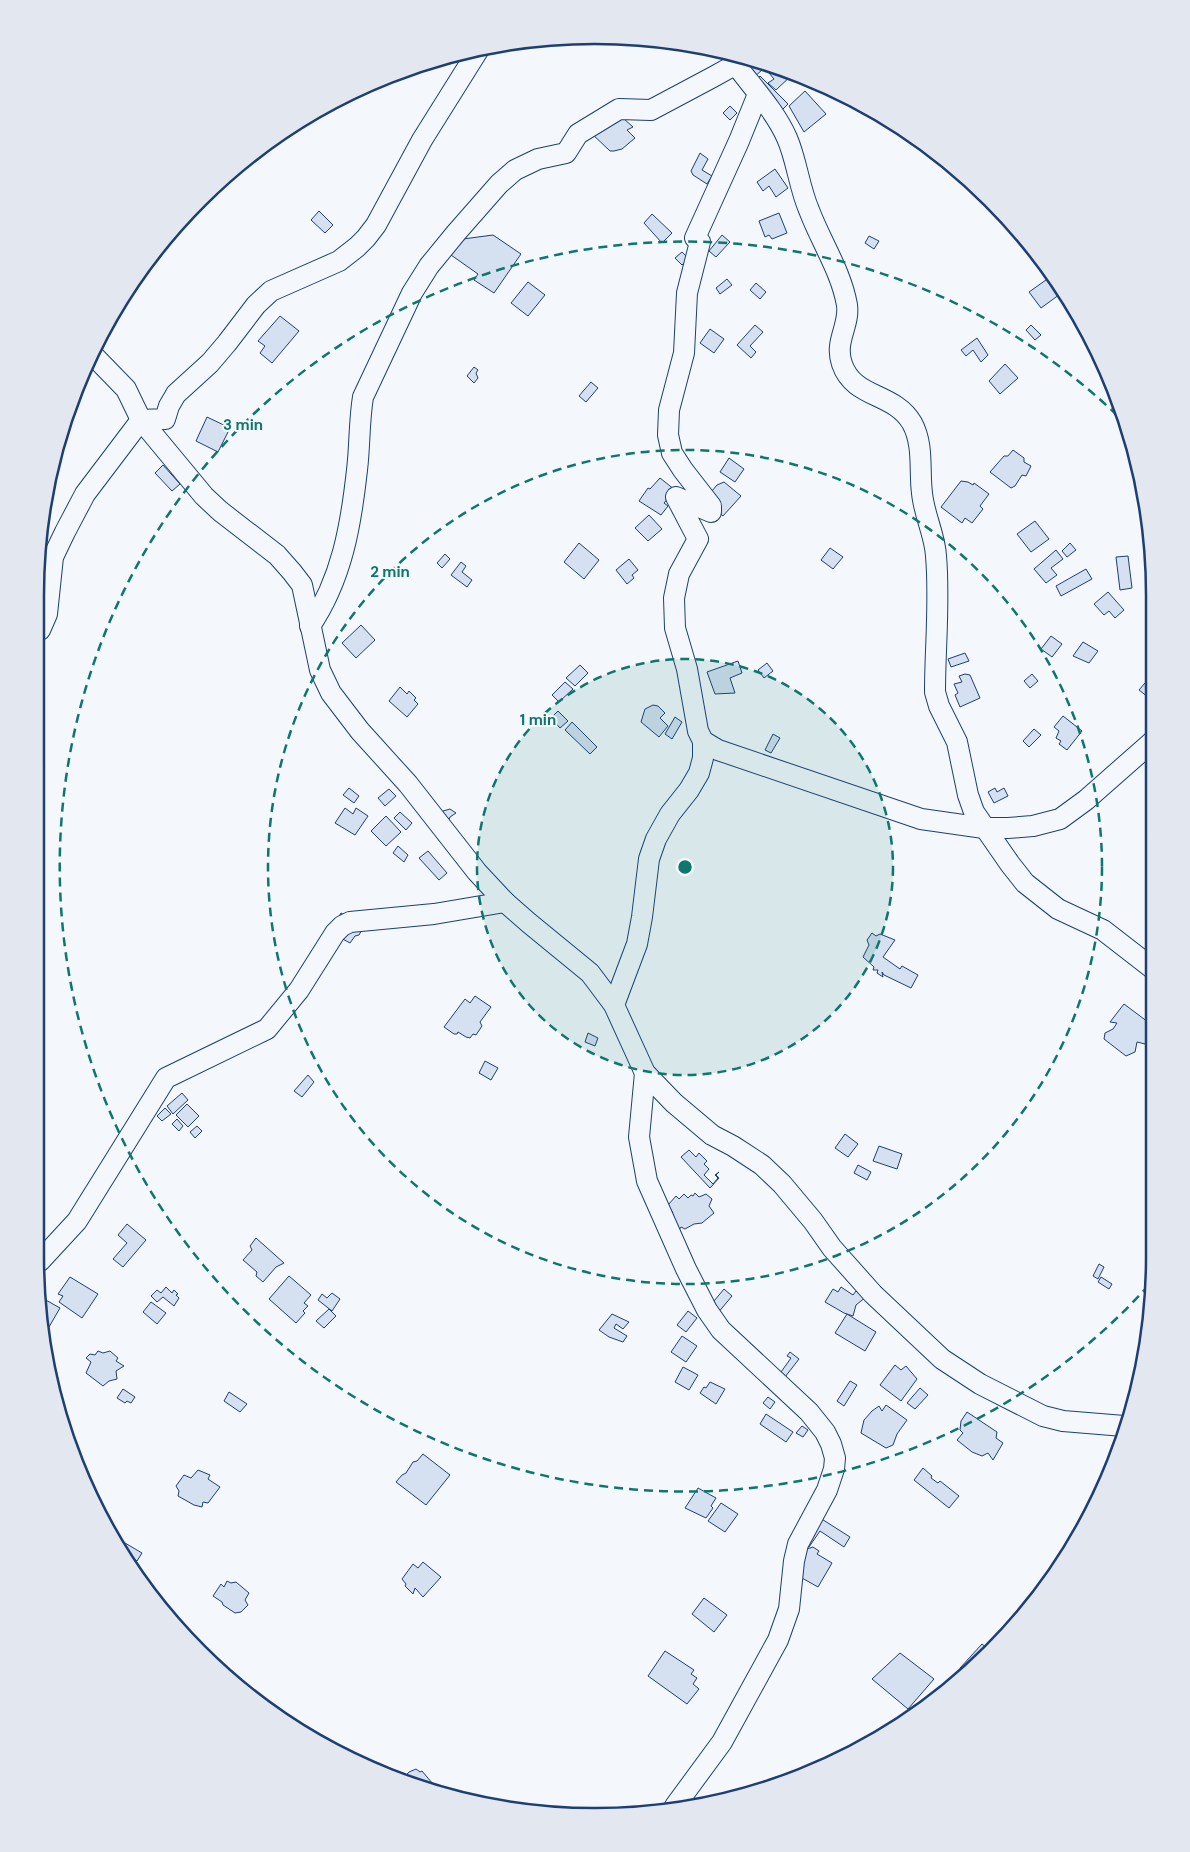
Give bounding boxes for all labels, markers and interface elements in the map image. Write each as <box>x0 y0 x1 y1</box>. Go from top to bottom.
text: 3 min <box>223 415 263 435</box>
text: 2 min <box>370 562 410 582</box>
text: 1 min <box>520 710 556 730</box>
centre of rings <box>676 858 694 876</box>

